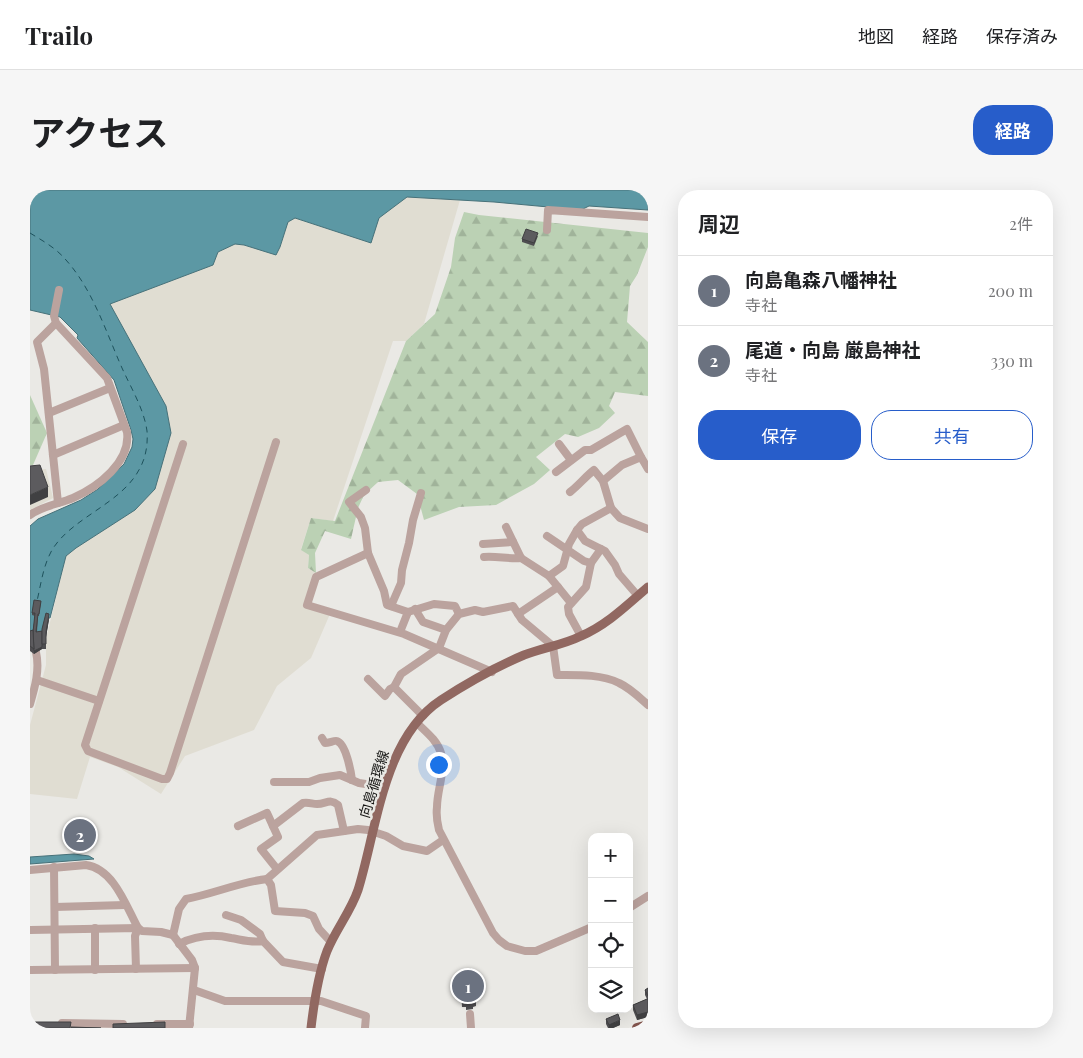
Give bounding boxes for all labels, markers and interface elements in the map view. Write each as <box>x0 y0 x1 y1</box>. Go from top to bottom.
text: Trailo <box>25 19 93 51</box>
text: 地図 <box>858 24 894 48</box>
text: 経路 <box>922 24 958 48</box>
text: 保存済み <box>986 24 1058 48</box>
button: 経路 <box>973 105 1053 155</box>
text: アクセス <box>30 108 168 155</box>
text: 周辺 <box>698 209 740 237</box>
text: 2件 <box>1009 213 1033 234</box>
text: 向島亀森八幡神社 <box>745 266 897 292</box>
text: 1 <box>711 280 717 301</box>
text: 200 m <box>988 280 1033 301</box>
text: 寺社 <box>745 294 777 315</box>
text: 尾道・向島 厳島神社 <box>745 336 920 362</box>
text: 2 <box>710 350 718 371</box>
text: 330 m <box>991 350 1033 371</box>
text: 寺社 <box>745 364 777 385</box>
button: 保存 <box>698 410 861 460</box>
button: 共有 <box>871 410 1033 460</box>
street label: 向島循環線 <box>354 748 393 820</box>
your location <box>426 752 452 778</box>
pin: 2 <box>64 816 96 854</box>
map controls <box>588 833 633 1013</box>
button: + <box>588 833 633 878</box>
button: − <box>588 878 633 923</box>
button: locate <box>588 923 633 968</box>
pin: 1 <box>452 967 484 1005</box>
button: layers <box>588 968 633 1013</box>

